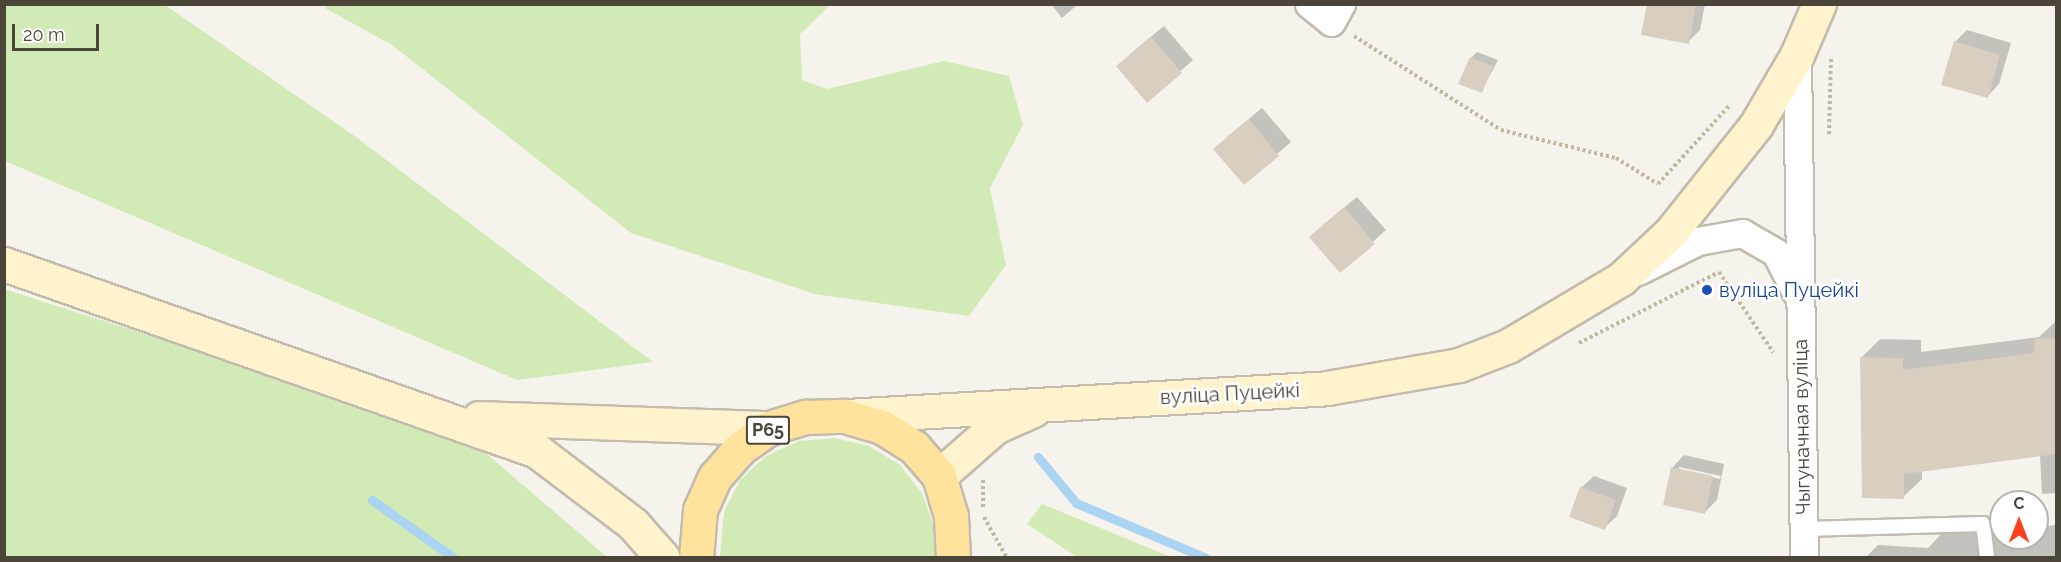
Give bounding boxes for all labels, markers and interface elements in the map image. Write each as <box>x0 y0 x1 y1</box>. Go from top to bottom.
scale bar <box>15 12 102 50</box>
text: 20 m <box>23 24 65 45</box>
place label: вуліца Пуцейкі <box>1719 278 1859 302</box>
marker: вуліца Пуцейкі <box>1700 283 1714 297</box>
street label: Чыгуначная вуліца <box>1788 339 1816 515</box>
street label: вуліца Пуцейкі <box>1159 378 1301 410</box>
road number: Р65 <box>746 415 790 445</box>
north arrow <box>1989 490 2049 550</box>
text: С <box>2014 494 2024 513</box>

